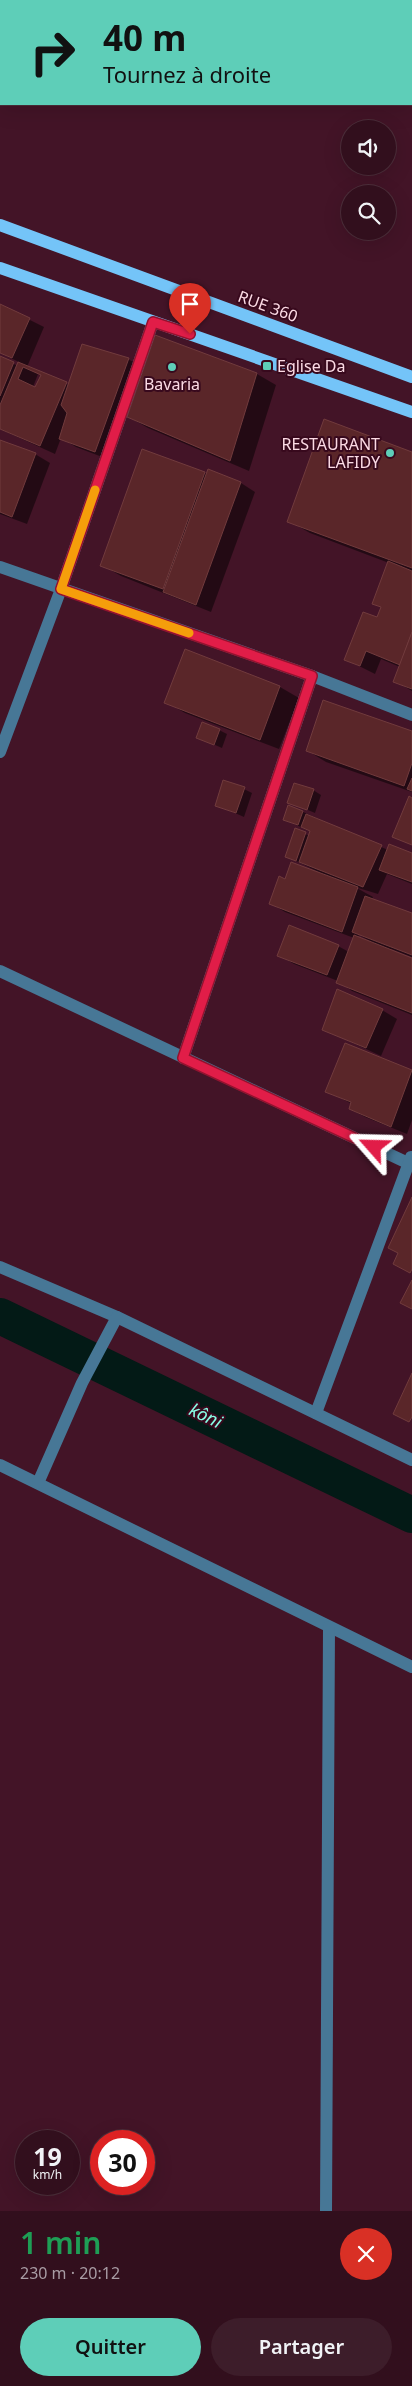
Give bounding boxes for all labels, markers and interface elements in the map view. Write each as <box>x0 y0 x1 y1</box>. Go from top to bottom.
text: 40 m <box>103 14 186 61</box>
icon: right <box>20 20 85 85</box>
text: Tournez à droite <box>103 59 271 89</box>
map controls <box>341 120 396 240</box>
button: sound <box>341 120 396 175</box>
button: search <box>341 185 396 240</box>
pin <box>169 283 211 334</box>
street label: RUE 360 <box>235 285 301 327</box>
icon: arrive <box>176 290 204 318</box>
place label: Eglise Da <box>277 355 346 377</box>
marker: Eglise Da <box>261 360 273 372</box>
marker: Bavaria <box>166 361 178 373</box>
place label: Bavaria <box>144 373 200 395</box>
place label: RESTAURANT LAFIDY <box>281 433 381 473</box>
marker: RESTAURANT LAFIDY <box>384 447 396 459</box>
position arrow <box>347 1120 399 1172</box>
water label: kôni <box>186 1397 227 1433</box>
speed limit sign: 30 <box>90 2130 155 2195</box>
text: 19 <box>33 2139 62 2173</box>
text: km/h <box>33 2166 62 2183</box>
text: 1 min <box>20 2222 101 2263</box>
button: close <box>340 2228 392 2280</box>
text: 230 m · 20:12 <box>20 2262 120 2284</box>
button: Quitter <box>20 2318 201 2376</box>
button: Partager <box>211 2318 392 2376</box>

